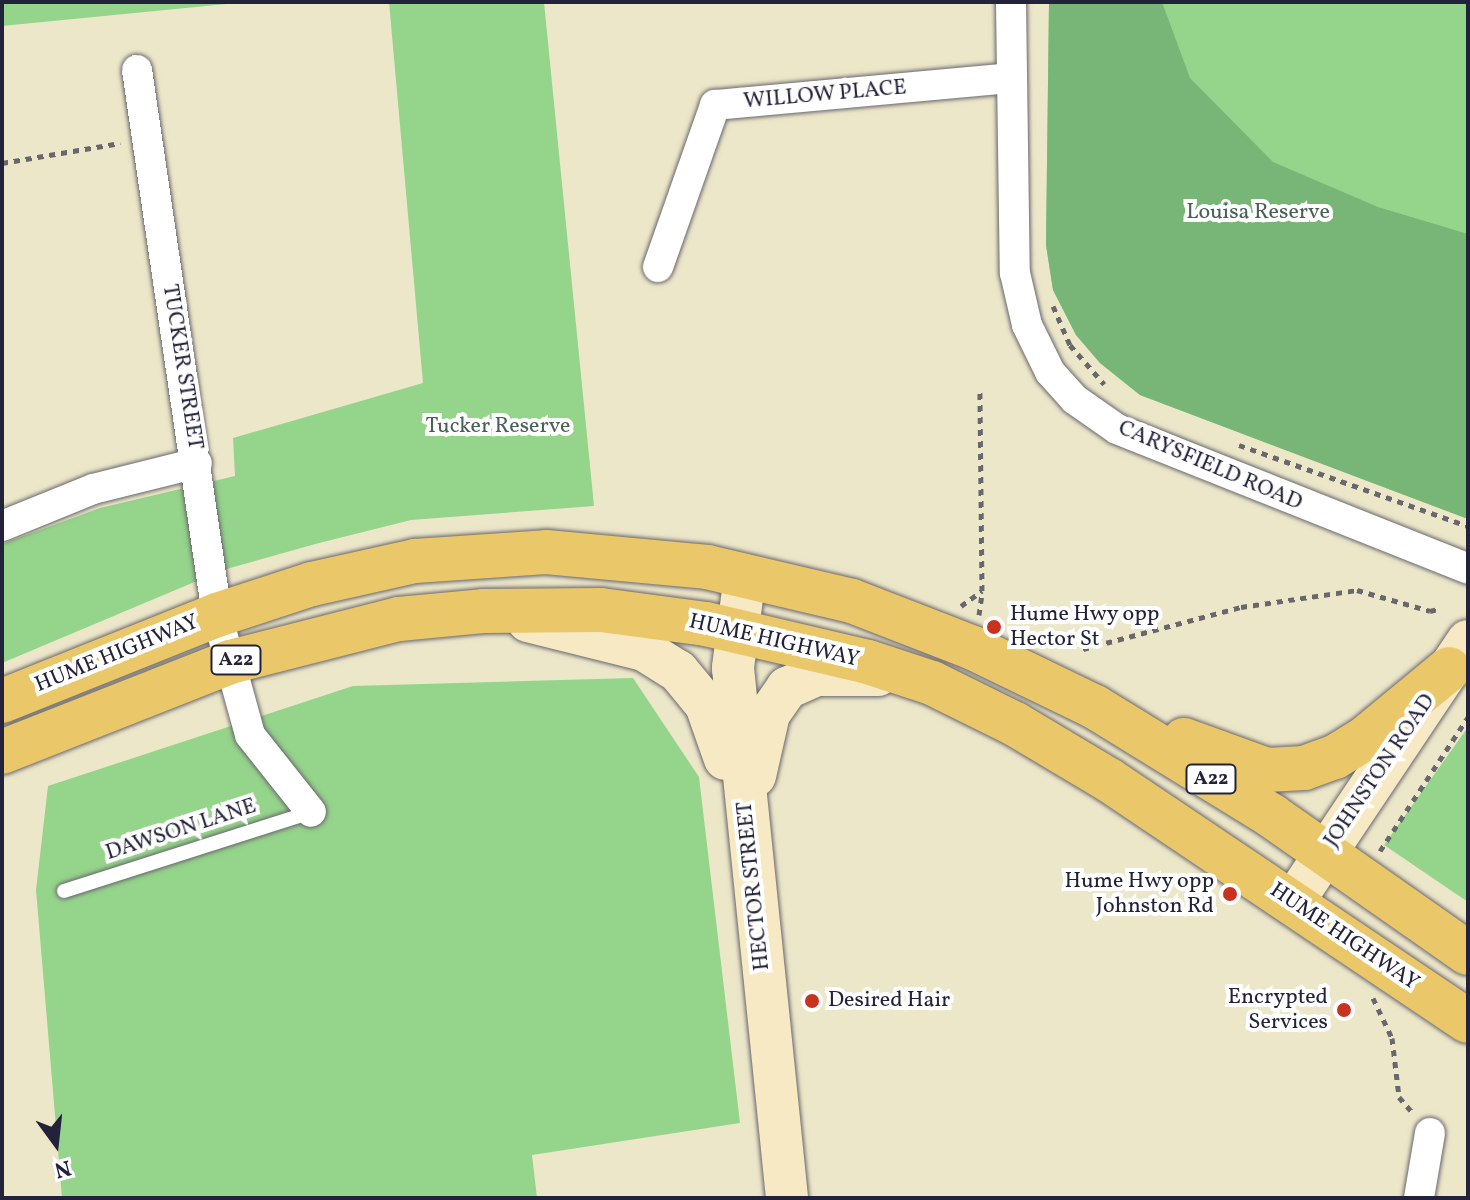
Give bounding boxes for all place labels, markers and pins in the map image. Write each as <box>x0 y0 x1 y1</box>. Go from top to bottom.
place label: Hume Hwy opp Hector St <box>1010 601 1160 652</box>
marker: Hume Hwy opp Hector St <box>985 618 1003 636</box>
place label: Hume Hwy opp Johnston Rd <box>1064 868 1214 920</box>
marker: Hume Hwy opp Johnston Rd <box>1221 885 1239 903</box>
place label: Encrypted Services <box>1228 984 1328 1036</box>
place label: Desired Hair <box>828 988 950 1014</box>
marker: Desired Hair <box>803 992 821 1010</box>
marker: Encrypted Services <box>1335 1001 1353 1019</box>

